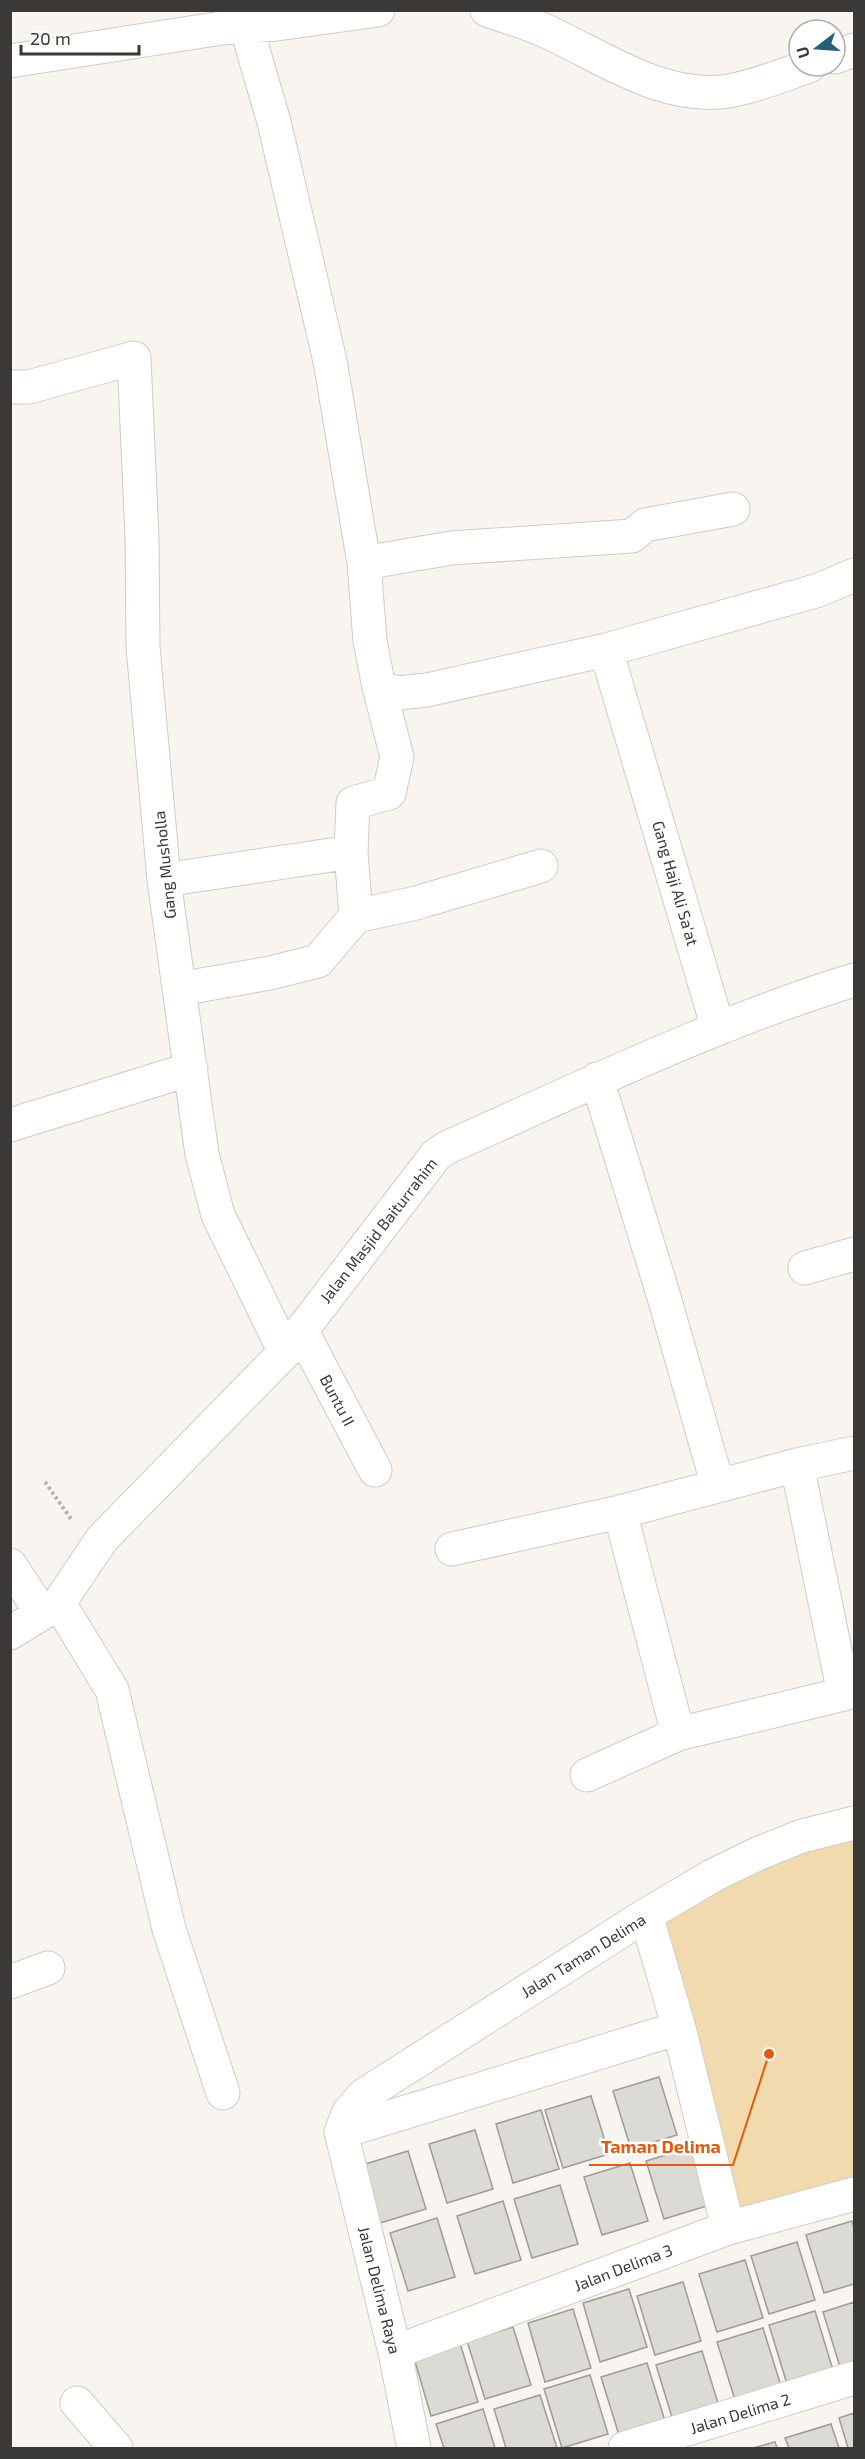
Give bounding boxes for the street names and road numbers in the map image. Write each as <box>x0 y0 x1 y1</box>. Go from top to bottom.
street label: Gang Musholla <box>149 810 179 920</box>
street label: Gang Haji Ali Sa'at <box>648 818 703 948</box>
street label: Jalan Masjid Baiturrahim <box>315 1154 441 1307</box>
street label: Buntu II <box>317 1371 359 1429</box>
street label: Jalan Taman Delima <box>517 1909 649 2001</box>
street label: Jalan Delima Raya <box>355 2224 405 2356</box>
street label: Jalan Delima 3 <box>571 2240 675 2294</box>
street label: Jalan Delima 2 <box>688 2389 792 2437</box>

